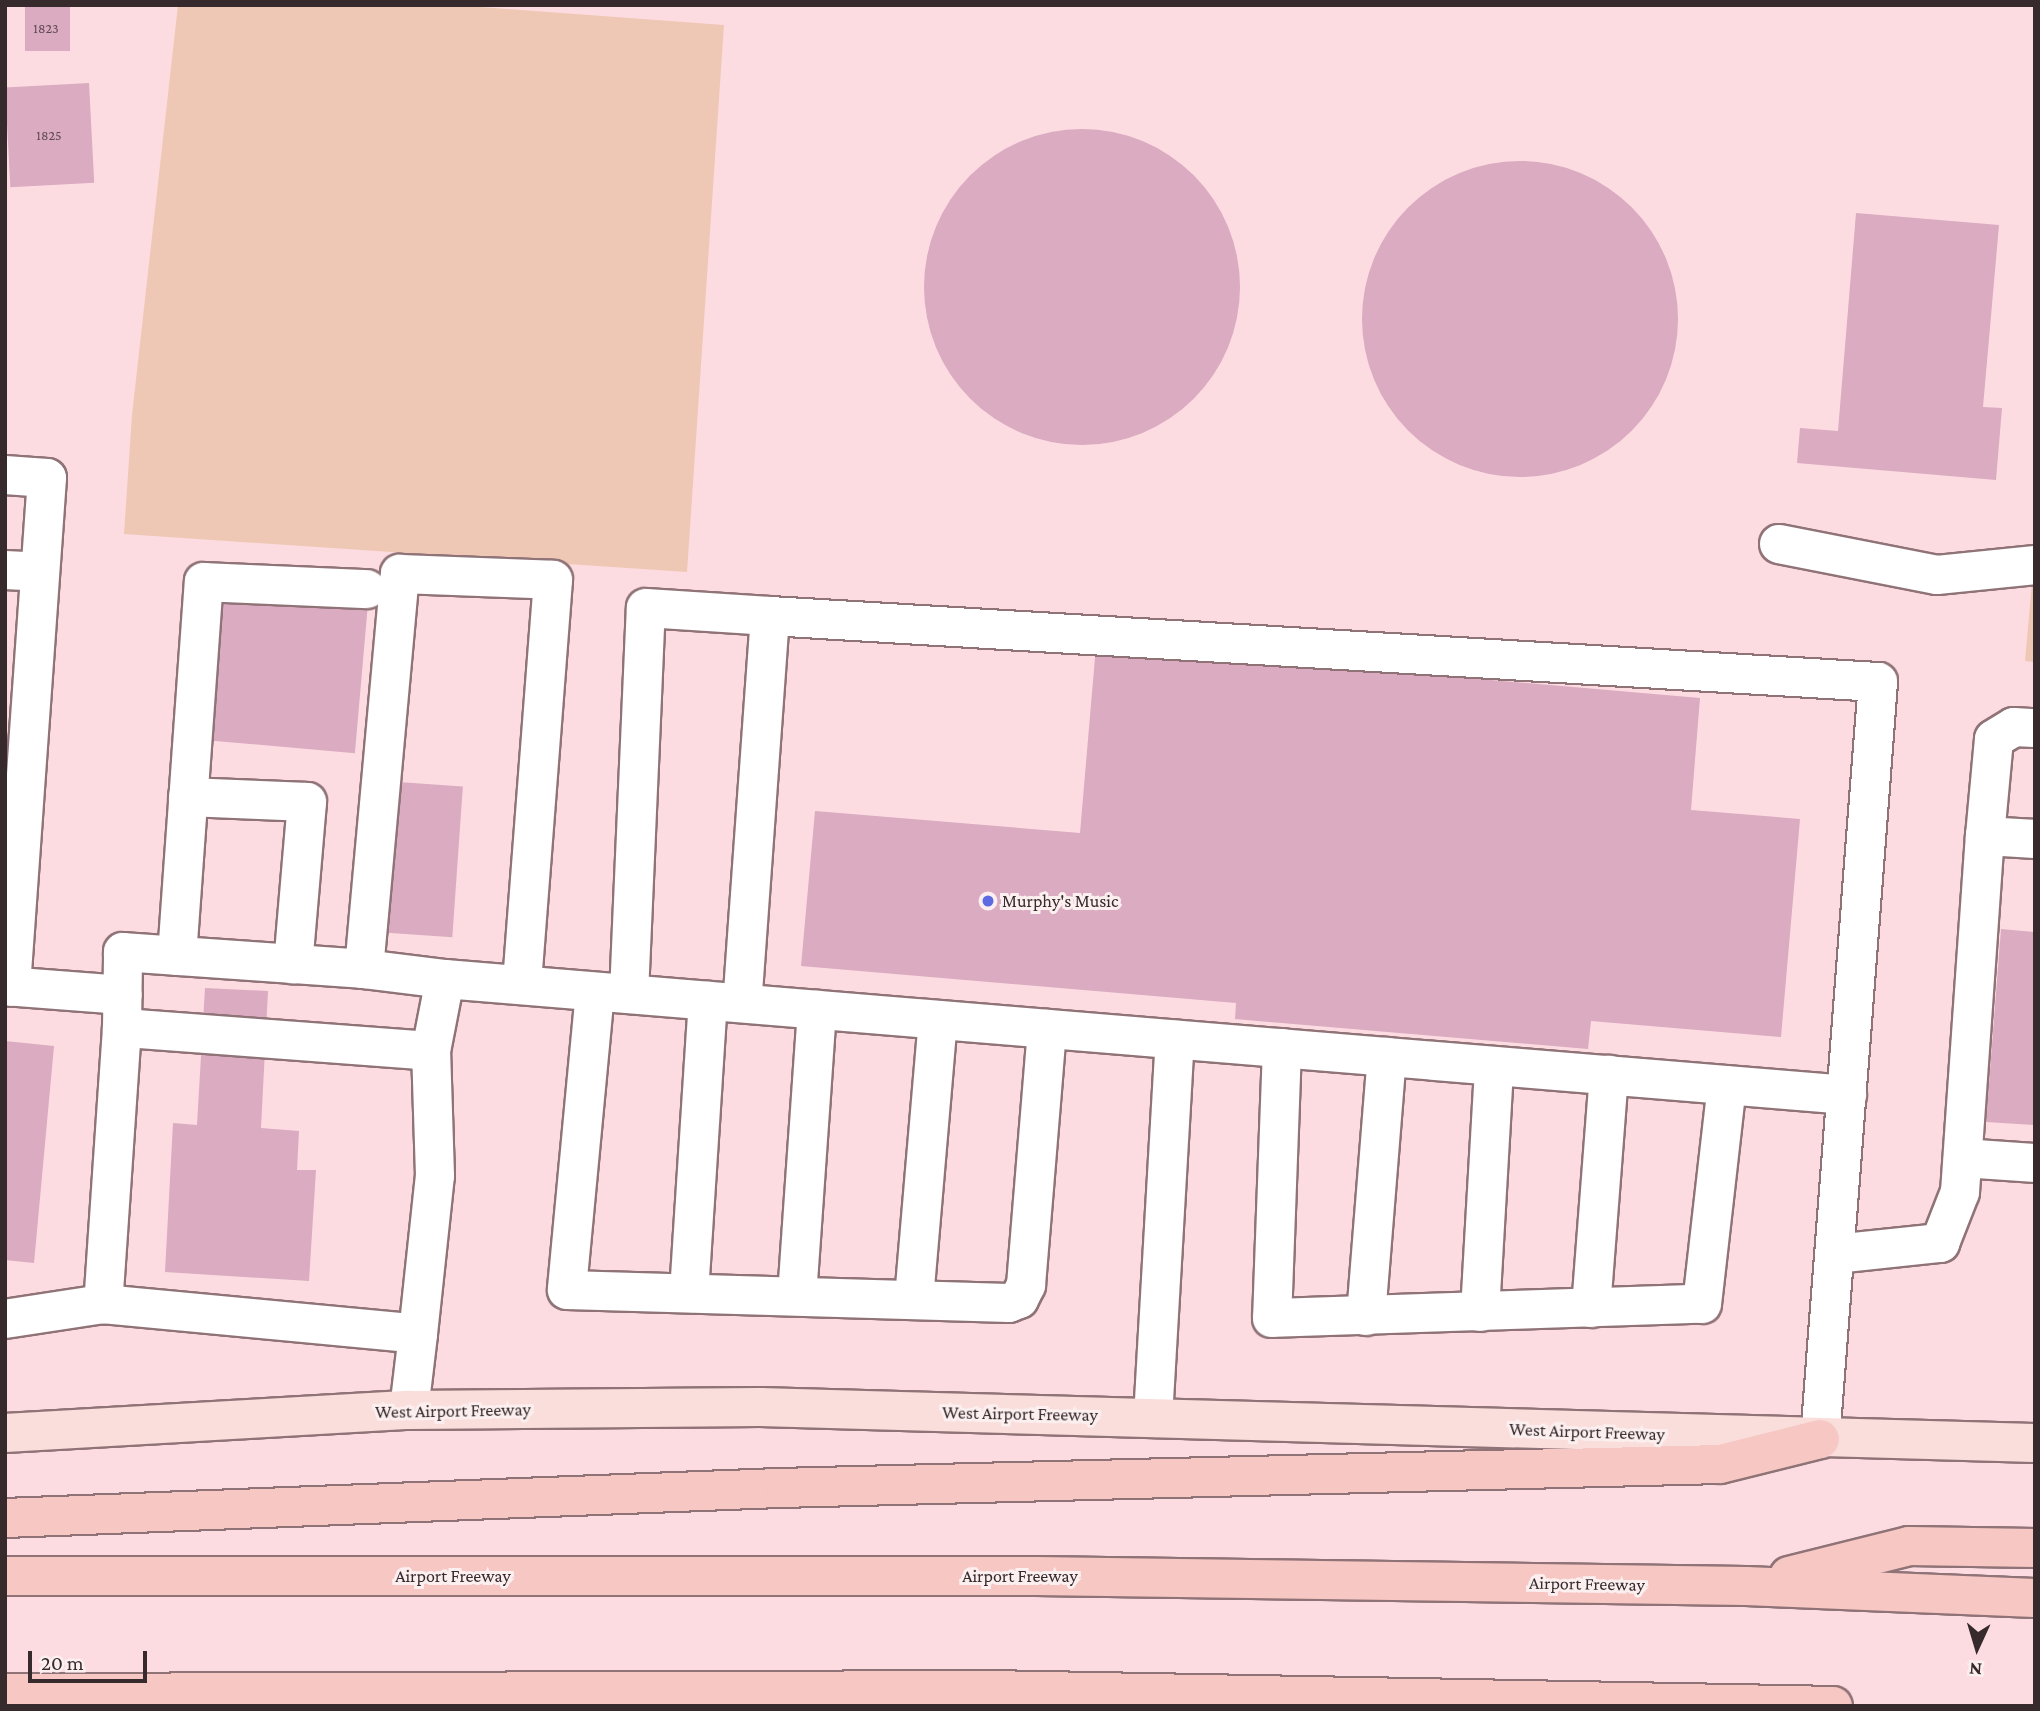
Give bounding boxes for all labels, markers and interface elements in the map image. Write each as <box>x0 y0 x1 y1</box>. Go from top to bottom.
house number: 1823 <box>33 20 59 36</box>
house number: 1825 <box>36 127 62 143</box>
place label: Murphy's Music <box>1002 890 1119 912</box>
marker: Murphy's Music <box>980 893 996 909</box>
street label: West Airport Freeway <box>375 1399 531 1423</box>
street label: West Airport Freeway <box>942 1402 1098 1426</box>
street label: West Airport Freeway <box>1509 1418 1665 1446</box>
street label: Airport Freeway <box>395 1565 511 1587</box>
street label: Airport Freeway <box>962 1565 1078 1587</box>
street label: Airport Freeway <box>1529 1572 1645 1596</box>
north arrow <box>1942 1613 2012 1683</box>
scale bar <box>32 1638 150 1682</box>
text: 20 m <box>41 1651 84 1675</box>
text: N <box>1968 1659 1983 1680</box>

